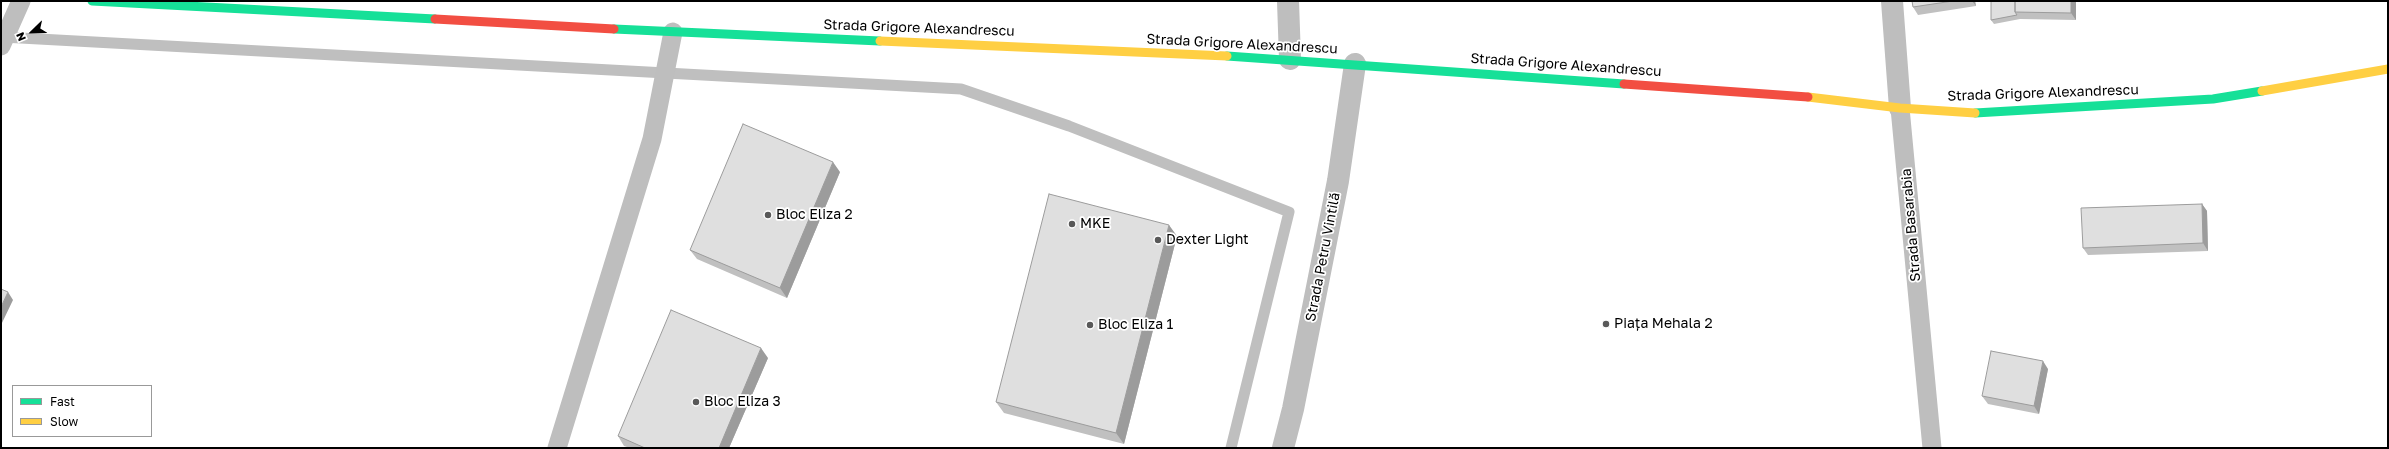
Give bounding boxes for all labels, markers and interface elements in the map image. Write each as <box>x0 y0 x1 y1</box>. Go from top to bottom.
north arrow <box>12 12 52 52</box>
street label: Strada Grigore Alexandrescu <box>823 16 1015 40</box>
text: N <box>13 30 28 43</box>
street label: Strada Grigore Alexandrescu <box>1146 31 1338 57</box>
street label: Strada Grigore Alexandrescu <box>1470 50 1662 80</box>
street label: Strada Grigore Alexandrescu <box>1947 81 2139 105</box>
street label: Strada Basarabia <box>1898 168 1924 282</box>
street label: Strada Petru Vintilă <box>1302 191 1344 323</box>
place label: Bloc Eliza 2 <box>776 207 853 223</box>
marker: Bloc Eliza 2 <box>763 210 773 220</box>
place label: MKE <box>1080 216 1110 232</box>
marker: MKE <box>1067 219 1077 229</box>
place label: Dexter Light <box>1166 232 1249 248</box>
marker: Dexter Light <box>1153 235 1163 245</box>
place label: Piața Mehala 2 <box>1614 316 1713 332</box>
place label: Bloc Eliza 1 <box>1098 317 1173 333</box>
marker: Piața Mehala 2 <box>1601 319 1611 329</box>
marker: Bloc Eliza 1 <box>1085 320 1095 330</box>
legend <box>12 385 152 437</box>
text: Fast <box>50 394 75 409</box>
place label: Bloc Eliza 3 <box>704 394 781 410</box>
marker: Bloc Eliza 3 <box>691 397 701 407</box>
text: Slow <box>50 414 78 429</box>

